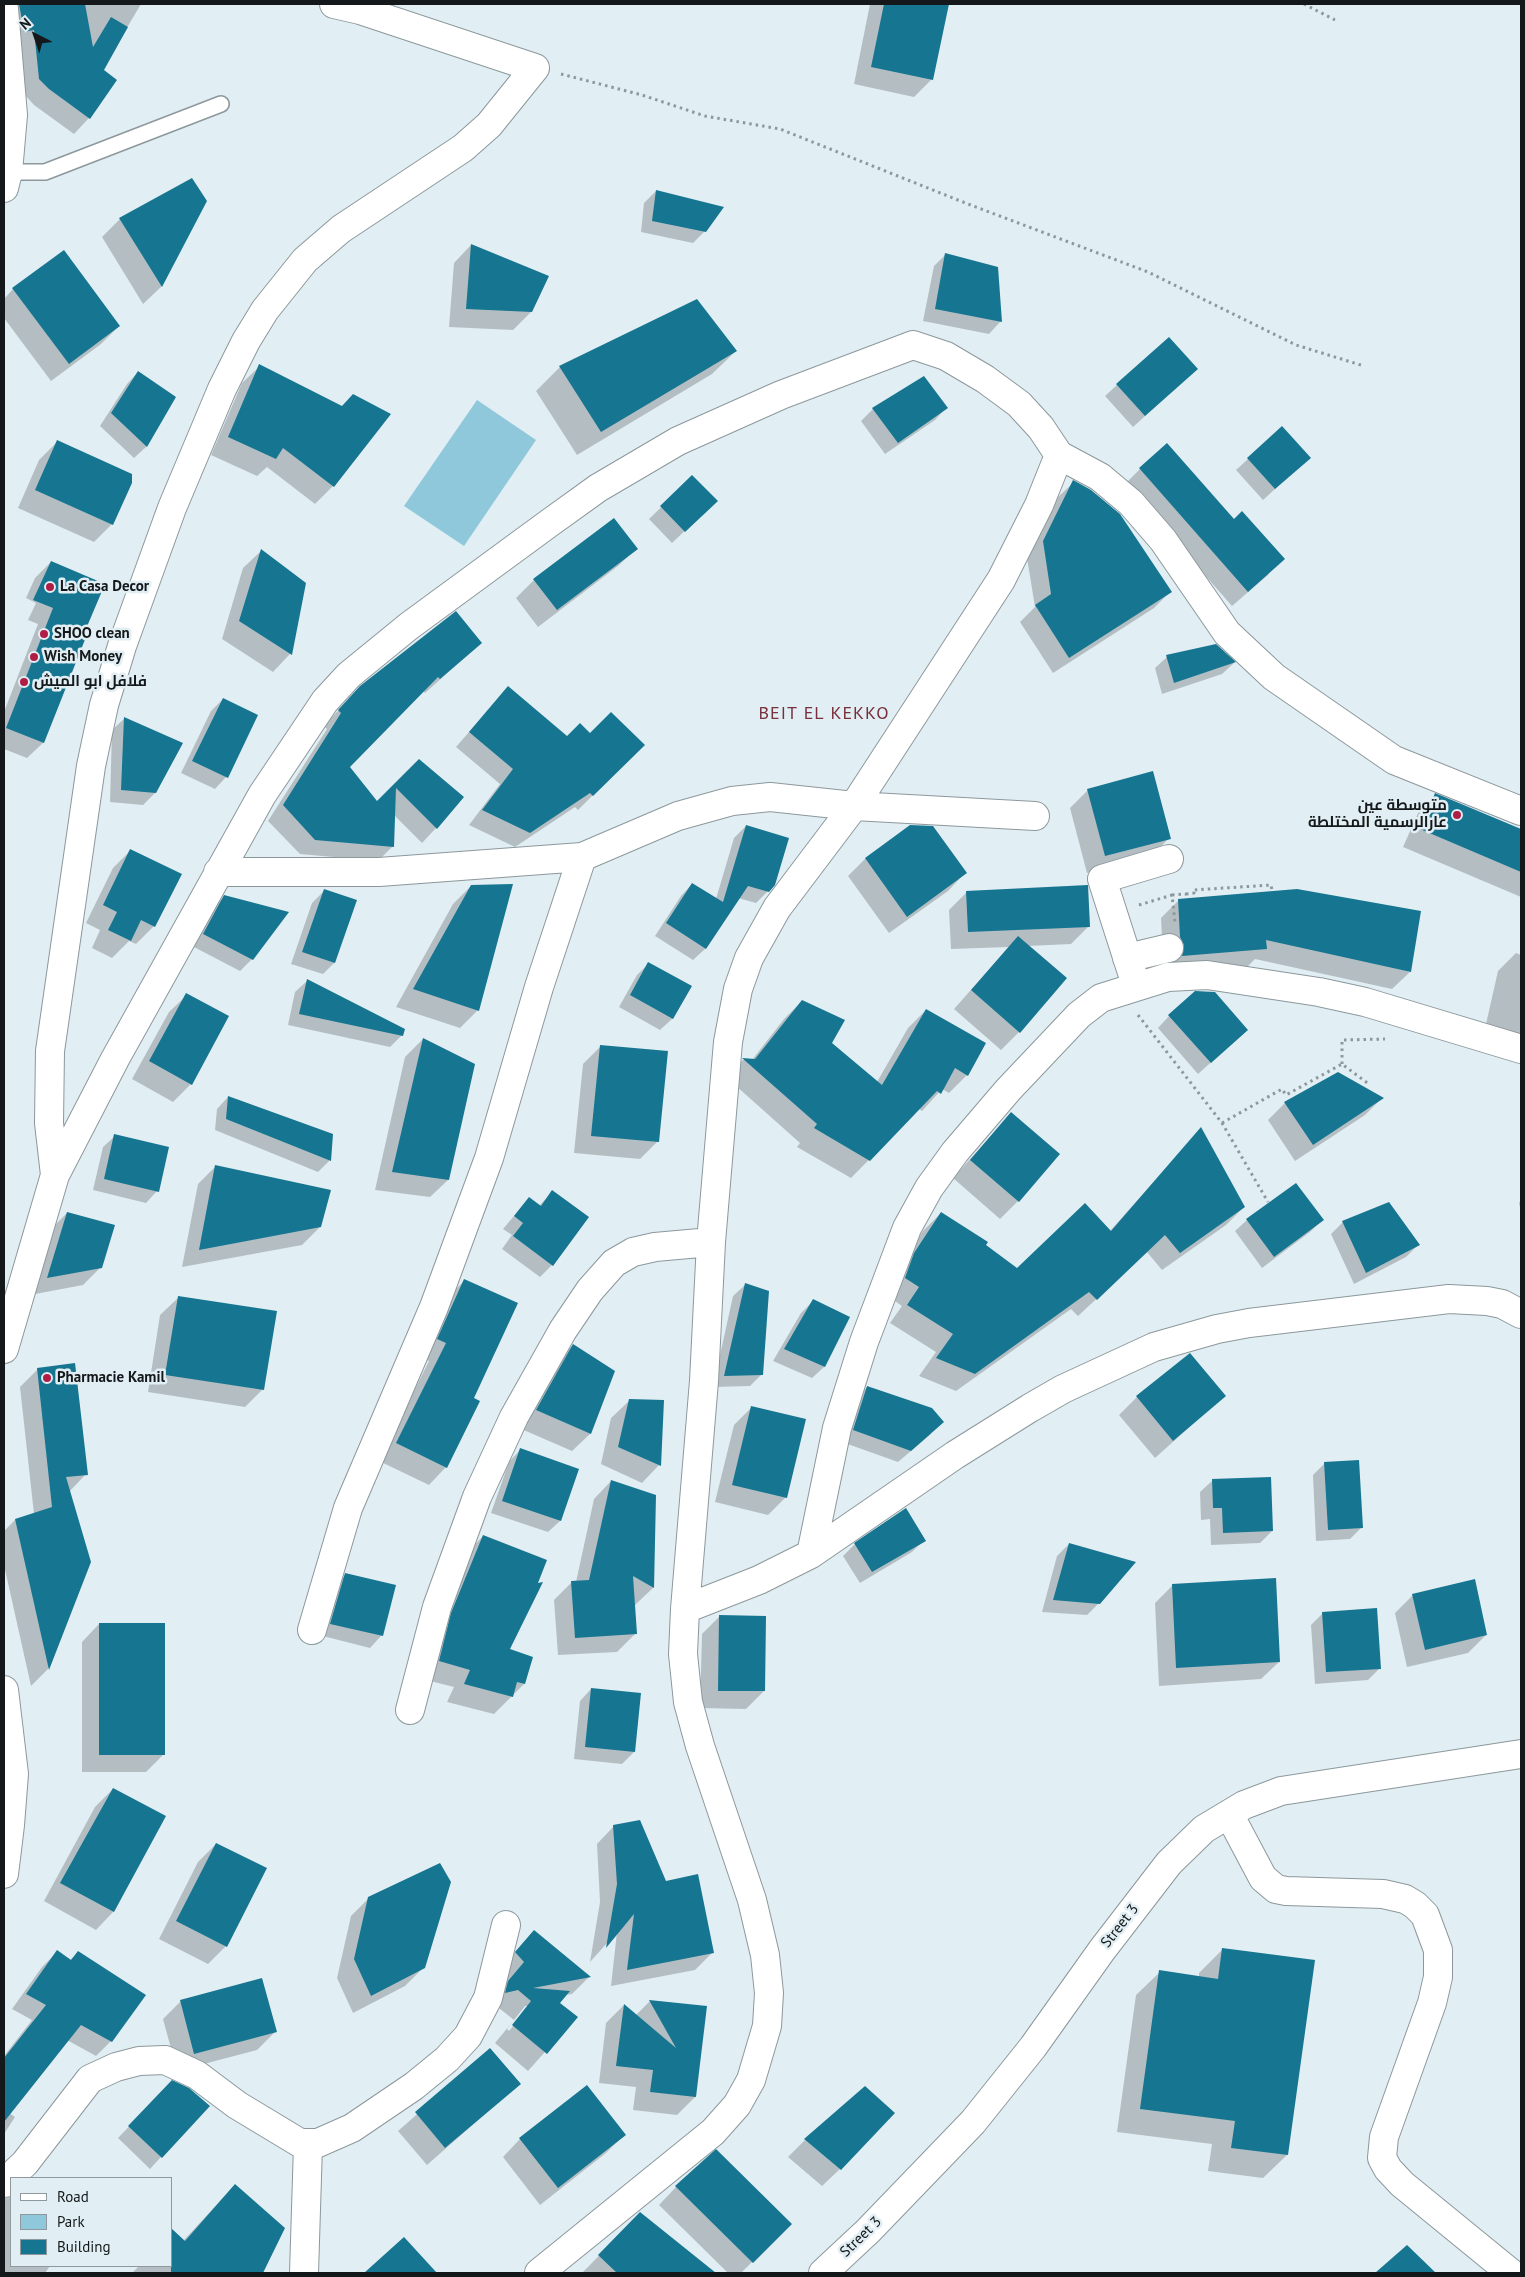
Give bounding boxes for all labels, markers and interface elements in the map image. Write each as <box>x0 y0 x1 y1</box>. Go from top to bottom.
north arrow <box>10 10 60 60</box>
text: N <box>16 14 35 33</box>
place label: La Casa Decor <box>60 578 149 596</box>
marker: La Casa Decor <box>44 581 56 593</box>
place label: SHOO clean <box>54 625 130 643</box>
marker: SHOO clean <box>38 628 50 640</box>
place label: Wish Money <box>44 648 122 666</box>
marker: Wish Money <box>28 651 40 663</box>
place label: فلافل ابو الميش <box>34 673 147 691</box>
marker: فلافل ابو الميش <box>18 676 30 688</box>
district label: BEIT EL KEKKO <box>757 703 891 725</box>
place label: متوسطة عين عارالرسمية المختلطة <box>1308 797 1447 832</box>
marker: متوسطة عين عارالرسمية المختلطة <box>1451 809 1463 821</box>
place label: Pharmacie Kamil <box>57 1369 165 1387</box>
marker: Pharmacie Kamil <box>41 1372 53 1384</box>
street label: Street 3 <box>1097 1901 1143 1951</box>
legend <box>10 2177 172 2267</box>
text: Road <box>57 2187 89 2206</box>
text: Park <box>57 2212 85 2231</box>
street label: Street 3 <box>837 2213 885 2261</box>
text: Building <box>57 2237 111 2256</box>

